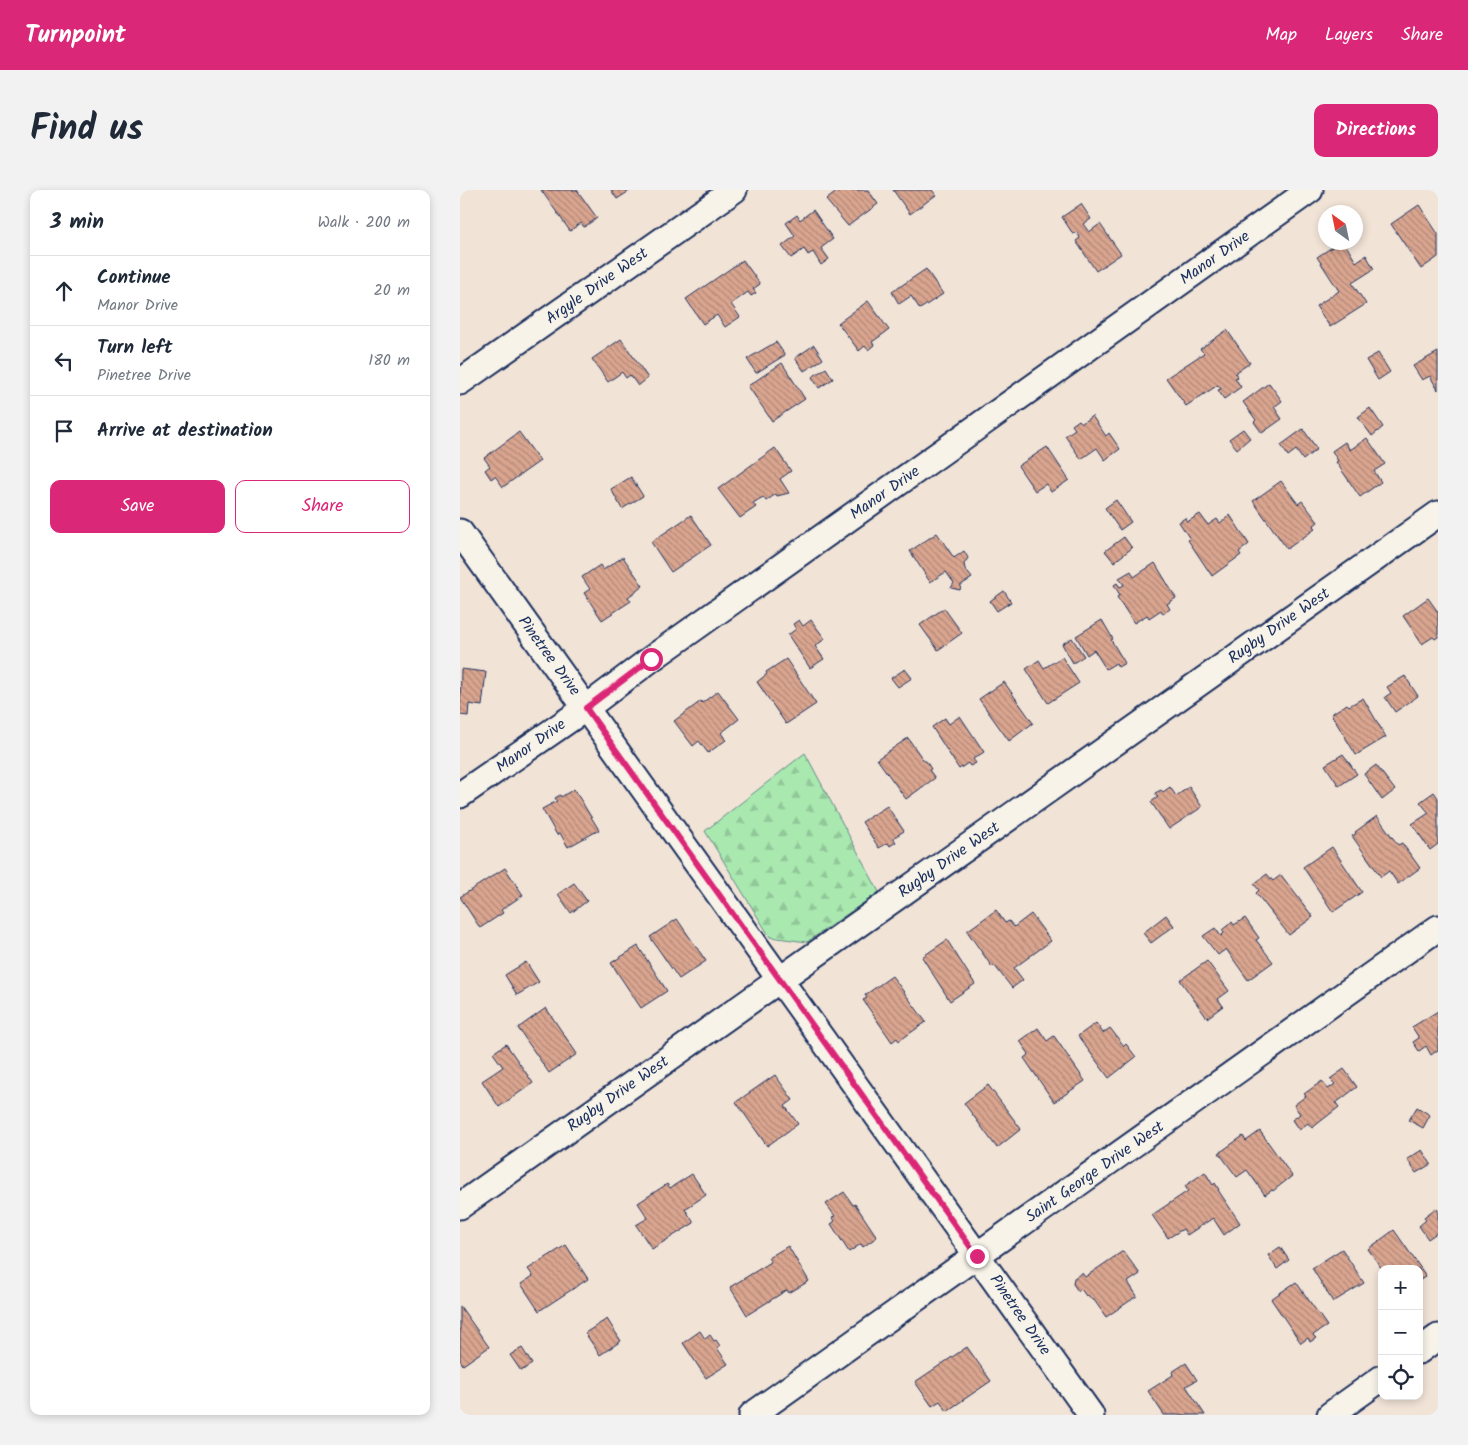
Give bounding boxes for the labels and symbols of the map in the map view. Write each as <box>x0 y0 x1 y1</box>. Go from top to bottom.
north arrow <box>1318 205 1363 250</box>
street label: Manor Drive <box>1175 225 1255 291</box>
street label: Argyle Drive West <box>541 241 654 331</box>
street label: Manor Drive <box>845 460 925 526</box>
street label: Rugby Drive West <box>1223 581 1336 671</box>
street label: Pinetree Drive <box>511 611 587 701</box>
route start <box>640 648 663 671</box>
street label: Manor Drive <box>491 713 571 779</box>
street label: Rugby Drive West <box>893 815 1006 905</box>
street label: Rugby Drive West <box>562 1049 675 1139</box>
street label: Saint George Drive West <box>1021 1114 1170 1229</box>
route end <box>966 1245 989 1268</box>
street label: Pinetree Drive <box>983 1269 1057 1361</box>

